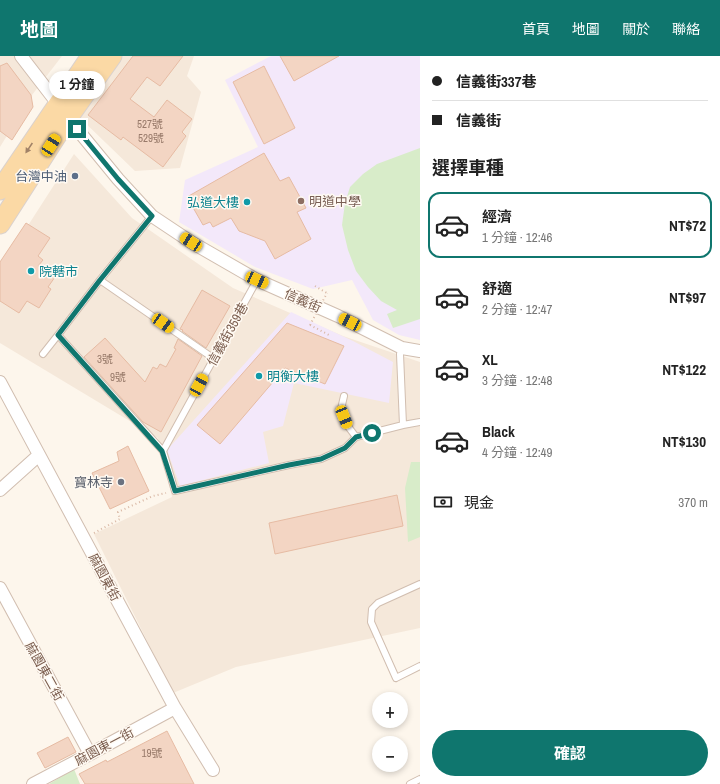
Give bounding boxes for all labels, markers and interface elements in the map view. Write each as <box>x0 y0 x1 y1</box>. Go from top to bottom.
text: 地圖 <box>20 16 58 42</box>
text: 首頁 <box>522 20 550 38</box>
text: 地圖 <box>572 20 600 38</box>
text: 關於 <box>622 20 650 38</box>
text: 聯絡 <box>672 20 700 38</box>
callout: 1 分鐘 <box>49 71 105 99</box>
text: 信義街337巷 <box>456 71 537 92</box>
text: 1 分鐘 <box>60 76 94 93</box>
text: 信義街 <box>456 110 501 131</box>
house number: 527號 <box>137 117 163 131</box>
route end <box>68 120 86 138</box>
house number: 529號 <box>138 131 164 145</box>
car <box>39 132 63 158</box>
one-way arrow <box>25 142 32 154</box>
text: 選擇車種 <box>432 155 504 180</box>
place label: 台灣中油 <box>15 168 67 185</box>
marker: 台灣中油 <box>70 171 80 181</box>
place label: 明道中學 <box>309 193 361 210</box>
place label: 弘道大樓 <box>187 194 239 211</box>
marker: 明道中學 <box>296 196 306 206</box>
marker: 弘道大樓 <box>242 197 252 207</box>
text: 經濟 <box>482 206 512 227</box>
icon: car <box>434 207 470 243</box>
text: NT$72 <box>669 215 706 236</box>
text: 1 分鐘 · 12:46 <box>482 229 552 246</box>
car <box>178 230 204 254</box>
place label: 院轄市 <box>39 263 78 280</box>
marker: 院轄市 <box>26 266 36 276</box>
car <box>244 270 270 290</box>
text: 舒適 <box>482 278 512 299</box>
icon: car <box>434 279 470 315</box>
street label: 信義街 <box>282 285 324 316</box>
text: NT$97 <box>669 287 706 308</box>
street label: 信義街359巷 <box>203 300 252 369</box>
text: 2 分鐘 · 12:47 <box>482 301 552 318</box>
car <box>150 311 176 335</box>
car <box>337 311 363 333</box>
text: XL <box>482 349 498 370</box>
icon: car <box>434 351 470 387</box>
house number: 3號 <box>97 352 113 366</box>
text: NT$122 <box>662 359 706 380</box>
place label: 明衡大樓 <box>267 368 319 385</box>
house number: 9號 <box>110 370 126 384</box>
marker: 明衡大樓 <box>254 371 264 381</box>
car <box>188 372 210 398</box>
text: 3 分鐘 · 12:48 <box>482 372 552 389</box>
car <box>334 404 354 430</box>
text: Black <box>482 421 515 442</box>
icon: car <box>434 423 470 459</box>
route start <box>363 424 381 442</box>
text: NT$130 <box>662 431 706 452</box>
text: 4 分鐘 · 12:49 <box>482 444 552 461</box>
place label: 寶林寺 <box>74 474 113 491</box>
marker: 寶林寺 <box>116 477 126 487</box>
icon: cash <box>432 491 454 513</box>
text: 現金 <box>464 492 494 513</box>
text: 370 m <box>678 494 708 511</box>
street label: 麻園東街 <box>85 550 124 604</box>
street label: 麻園東二街 <box>21 639 68 704</box>
map controls <box>372 692 408 772</box>
button: + <box>372 692 408 728</box>
street label: 麻園東一街 <box>72 724 137 769</box>
button: 確認 <box>432 730 708 776</box>
button: − <box>372 736 408 772</box>
house number: 19號 <box>141 746 163 760</box>

